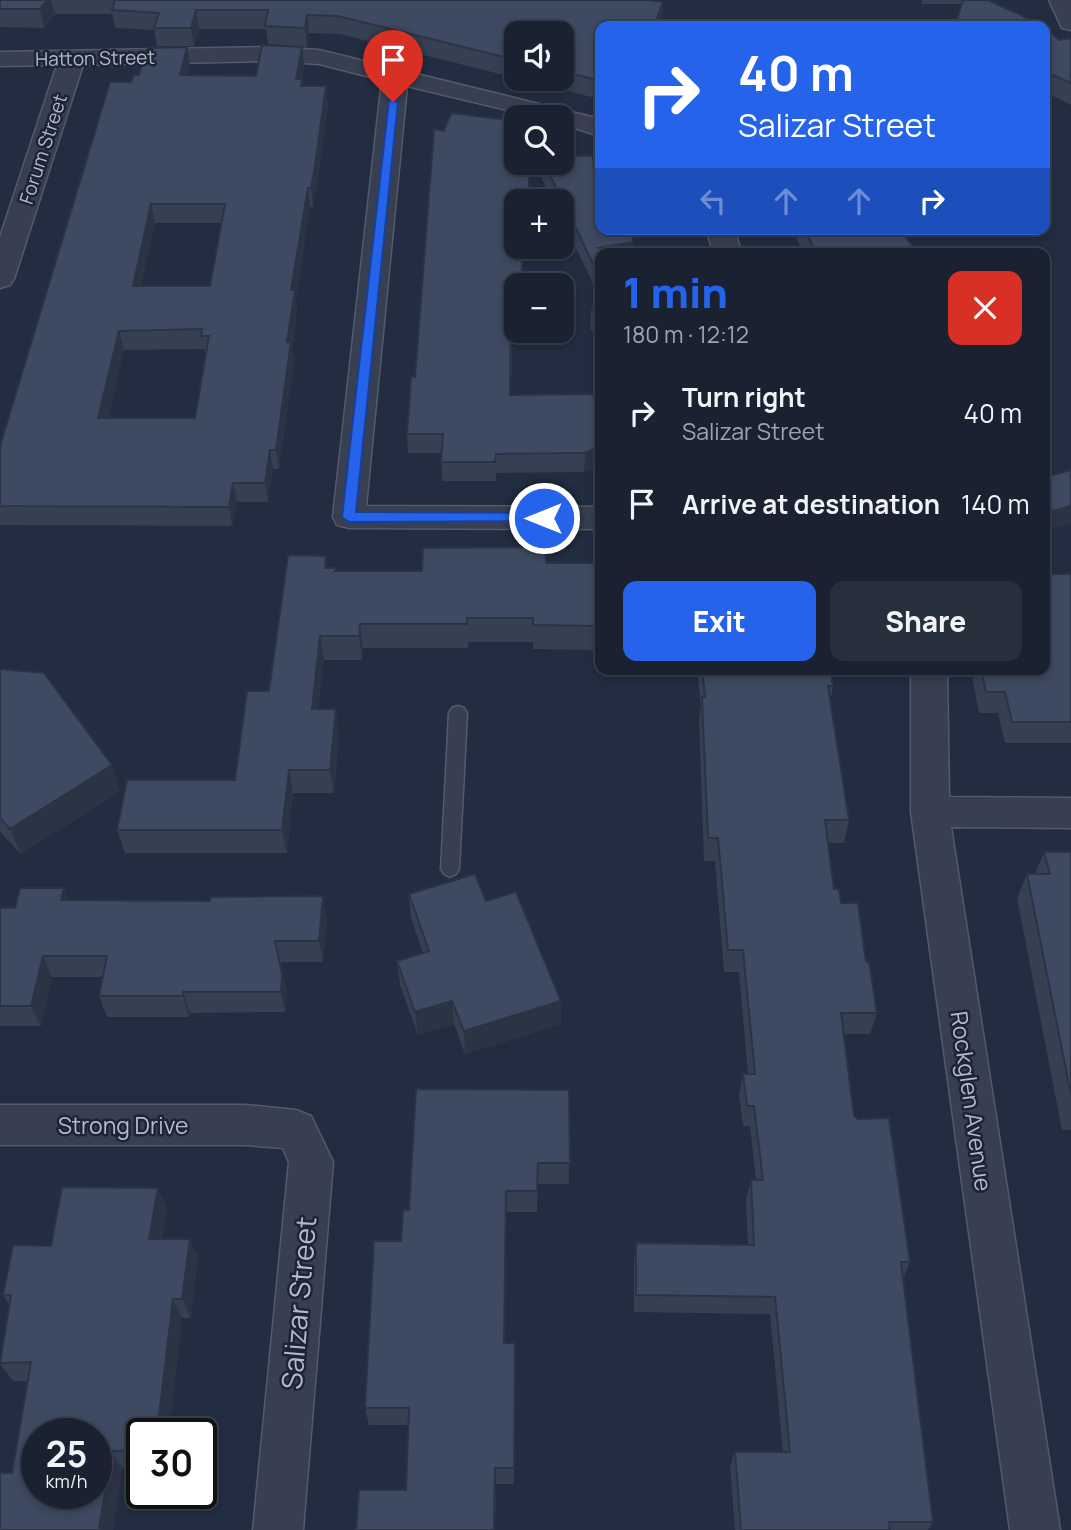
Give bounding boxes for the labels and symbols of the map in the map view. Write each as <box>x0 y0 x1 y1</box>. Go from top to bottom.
pin <box>363 30 423 102</box>
street label: Hatton Street <box>35 44 155 72</box>
street label: Forum Street <box>13 91 73 207</box>
position arrow <box>507 481 581 555</box>
street label: Rockglen Avenue <box>944 1009 1000 1193</box>
street label: Strong Drive <box>58 1109 188 1141</box>
street label: Salizar Street <box>272 1215 324 1391</box>
speed limit sign: 30 <box>126 1418 217 1509</box>

